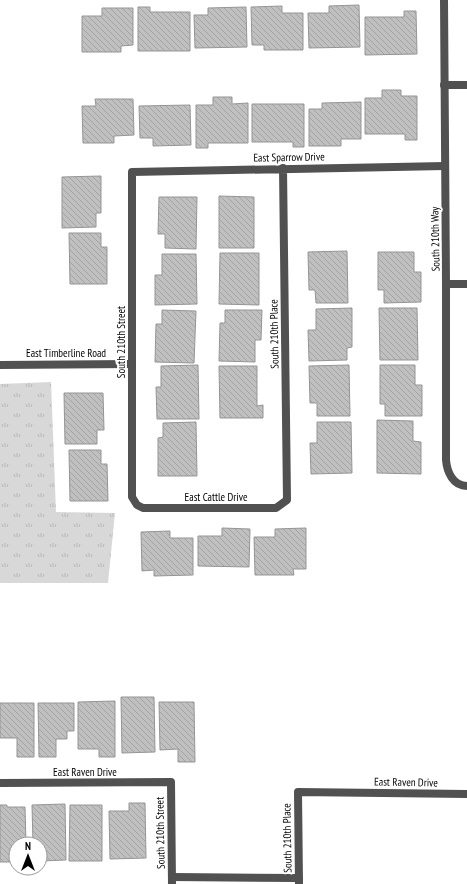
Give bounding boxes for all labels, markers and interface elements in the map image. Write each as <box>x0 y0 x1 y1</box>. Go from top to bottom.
street label: East Sparrow Drive <box>253 149 325 165</box>
street label: South 210th Way <box>427 206 443 272</box>
street label: South 210th Place <box>266 299 282 369</box>
street label: South 210th Street <box>114 306 128 378</box>
street label: East Timberline Road <box>26 346 106 360</box>
street label: East Cattle Drive <box>185 490 248 504</box>
street label: East Raven Drive <box>53 765 117 779</box>
street label: East Raven Drive <box>374 774 438 790</box>
street label: South 210th Street <box>152 797 168 869</box>
street label: South 210th Place <box>279 803 295 873</box>
north arrow <box>8 836 48 876</box>
text: N <box>25 839 31 853</box>

